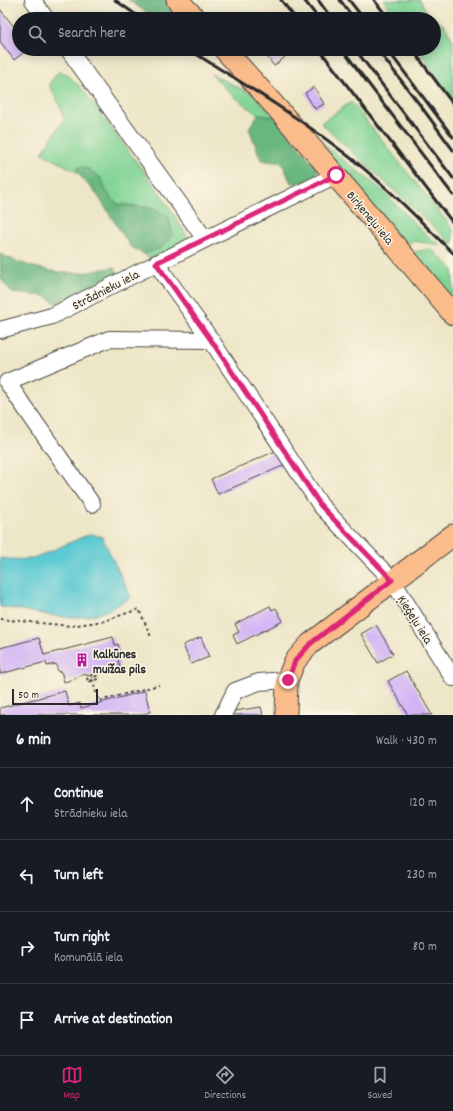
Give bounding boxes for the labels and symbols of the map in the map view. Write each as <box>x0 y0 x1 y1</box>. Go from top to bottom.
route start <box>327 166 345 184</box>
street label: Birķeneļu iela <box>341 188 398 250</box>
street label: Strādnieku iela <box>69 266 144 316</box>
street label: Ķieģeļu iela <box>391 592 437 649</box>
place label: Kalkūnes muižas pils <box>93 646 146 680</box>
building icon: Kalkūnes muižas pils <box>74 652 90 668</box>
route end <box>279 671 297 689</box>
scale bar <box>12 687 98 706</box>

